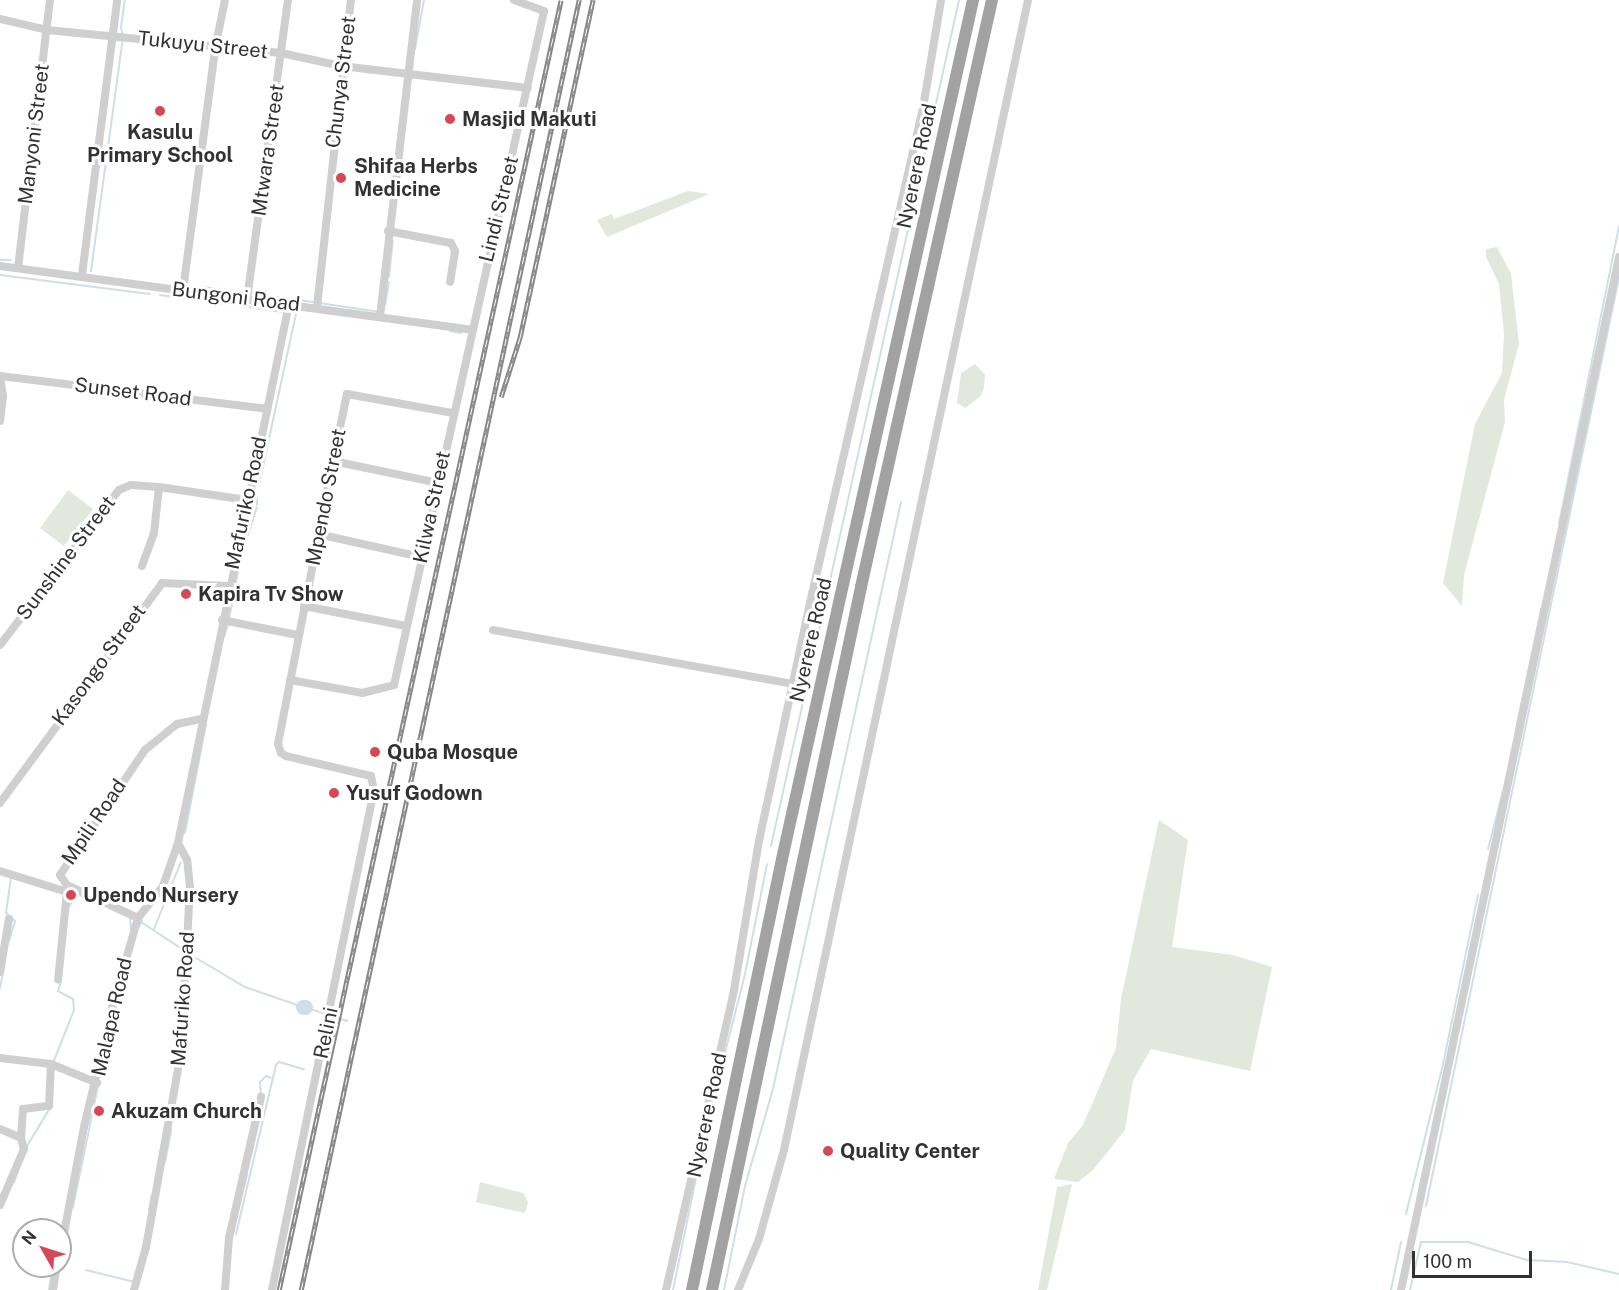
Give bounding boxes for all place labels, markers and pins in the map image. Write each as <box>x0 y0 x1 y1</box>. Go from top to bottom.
marker: Kasulu Primary School <box>153 104 167 118</box>
place label: Masjid Makuti <box>462 107 597 131</box>
marker: Masjid Makuti <box>443 112 457 126</box>
place label: Kasulu Primary School <box>87 120 233 167</box>
place label: Shifaa Herbs Medicine <box>354 154 478 201</box>
marker: Shifaa Herbs Medicine <box>332 169 350 187</box>
place label: Kapira Tv Show <box>198 582 344 606</box>
marker: Kapira Tv Show <box>179 587 193 601</box>
place label: Quba Mosque <box>387 740 518 764</box>
marker: Quba Mosque <box>368 745 382 759</box>
place label: Yusuf Godown <box>346 781 483 805</box>
marker: Yusuf Godown <box>327 786 341 800</box>
place label: Upendo Nursery <box>83 883 239 907</box>
marker: Upendo Nursery <box>64 888 78 902</box>
place label: Akuzam Church <box>111 1099 262 1123</box>
marker: Akuzam Church <box>92 1104 106 1118</box>
place label: Quality Center <box>840 1139 980 1163</box>
marker: Quality Center <box>821 1144 835 1158</box>

